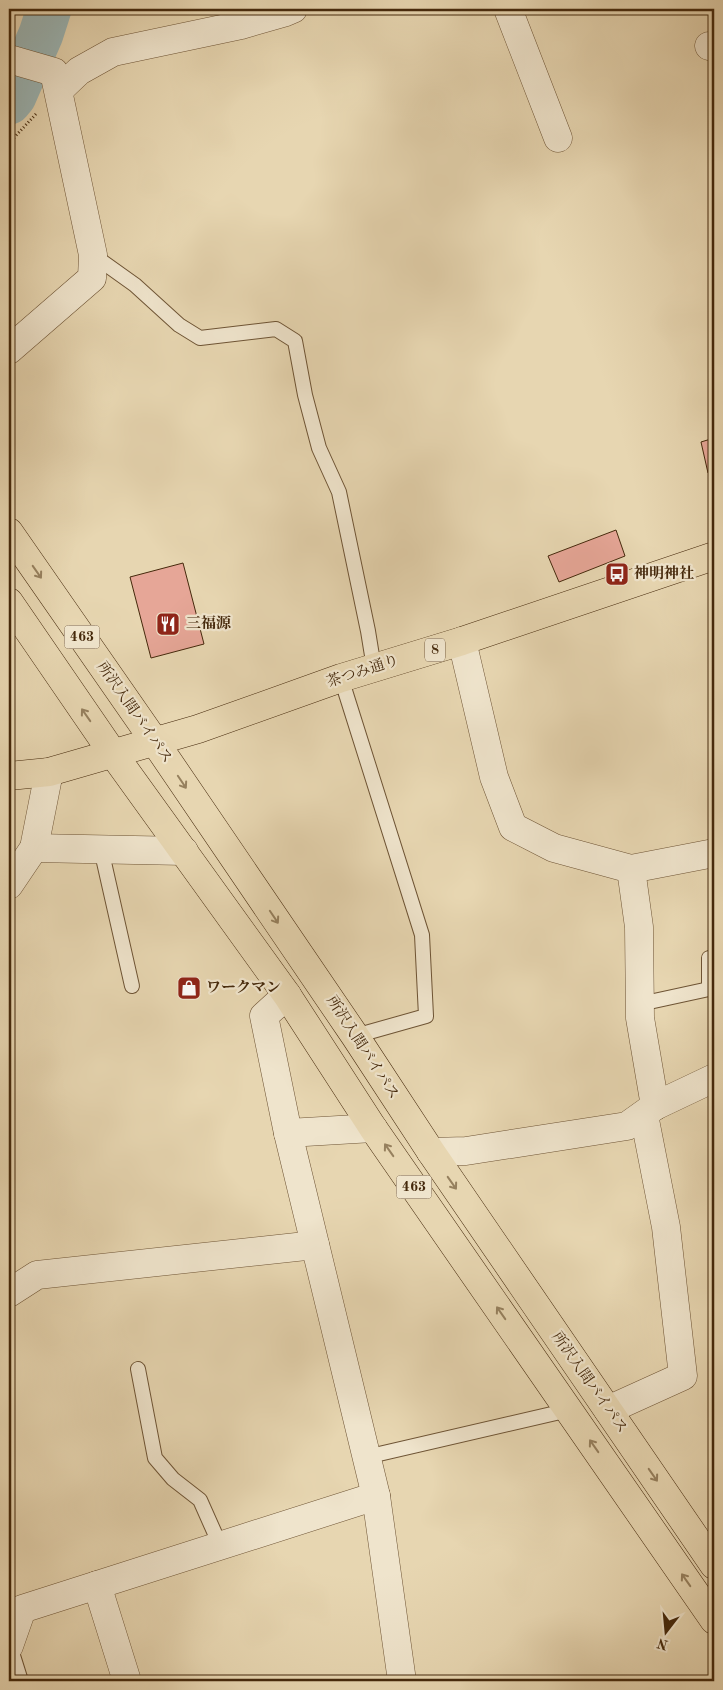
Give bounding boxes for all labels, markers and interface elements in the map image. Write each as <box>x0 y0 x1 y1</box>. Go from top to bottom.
bus stop icon: 神明神社 <box>604 561 630 587</box>
one-way arrow <box>32 565 42 579</box>
place label: 神明神社 <box>634 565 694 582</box>
restaurant icon: 三福源 <box>155 611 181 637</box>
place label: 三福源 <box>186 615 231 632</box>
road number: 463 <box>64 626 100 649</box>
road number: 8 <box>425 638 445 662</box>
street label: 茶つみ通り <box>324 651 401 691</box>
street label: 所沢入間バイパス <box>94 659 176 766</box>
one-way arrow <box>81 708 91 722</box>
one-way arrow <box>177 775 187 789</box>
one-way arrow <box>269 910 279 924</box>
shop icon: ワークマン <box>176 975 202 1001</box>
place label: ワークマン <box>206 980 281 996</box>
street label: 所沢入間バイパス <box>323 993 403 1102</box>
one-way arrow <box>384 1143 394 1157</box>
road number: 463 <box>396 1176 432 1198</box>
one-way arrow <box>446 1176 457 1190</box>
one-way arrow <box>496 1306 506 1320</box>
street label: 所沢入間バイパス <box>549 1329 631 1436</box>
one-way arrow <box>589 1439 599 1453</box>
one-way arrow <box>648 1468 658 1482</box>
one-way arrow <box>681 1573 691 1587</box>
north arrow <box>640 1608 690 1658</box>
text: N <box>655 1635 670 1652</box>

